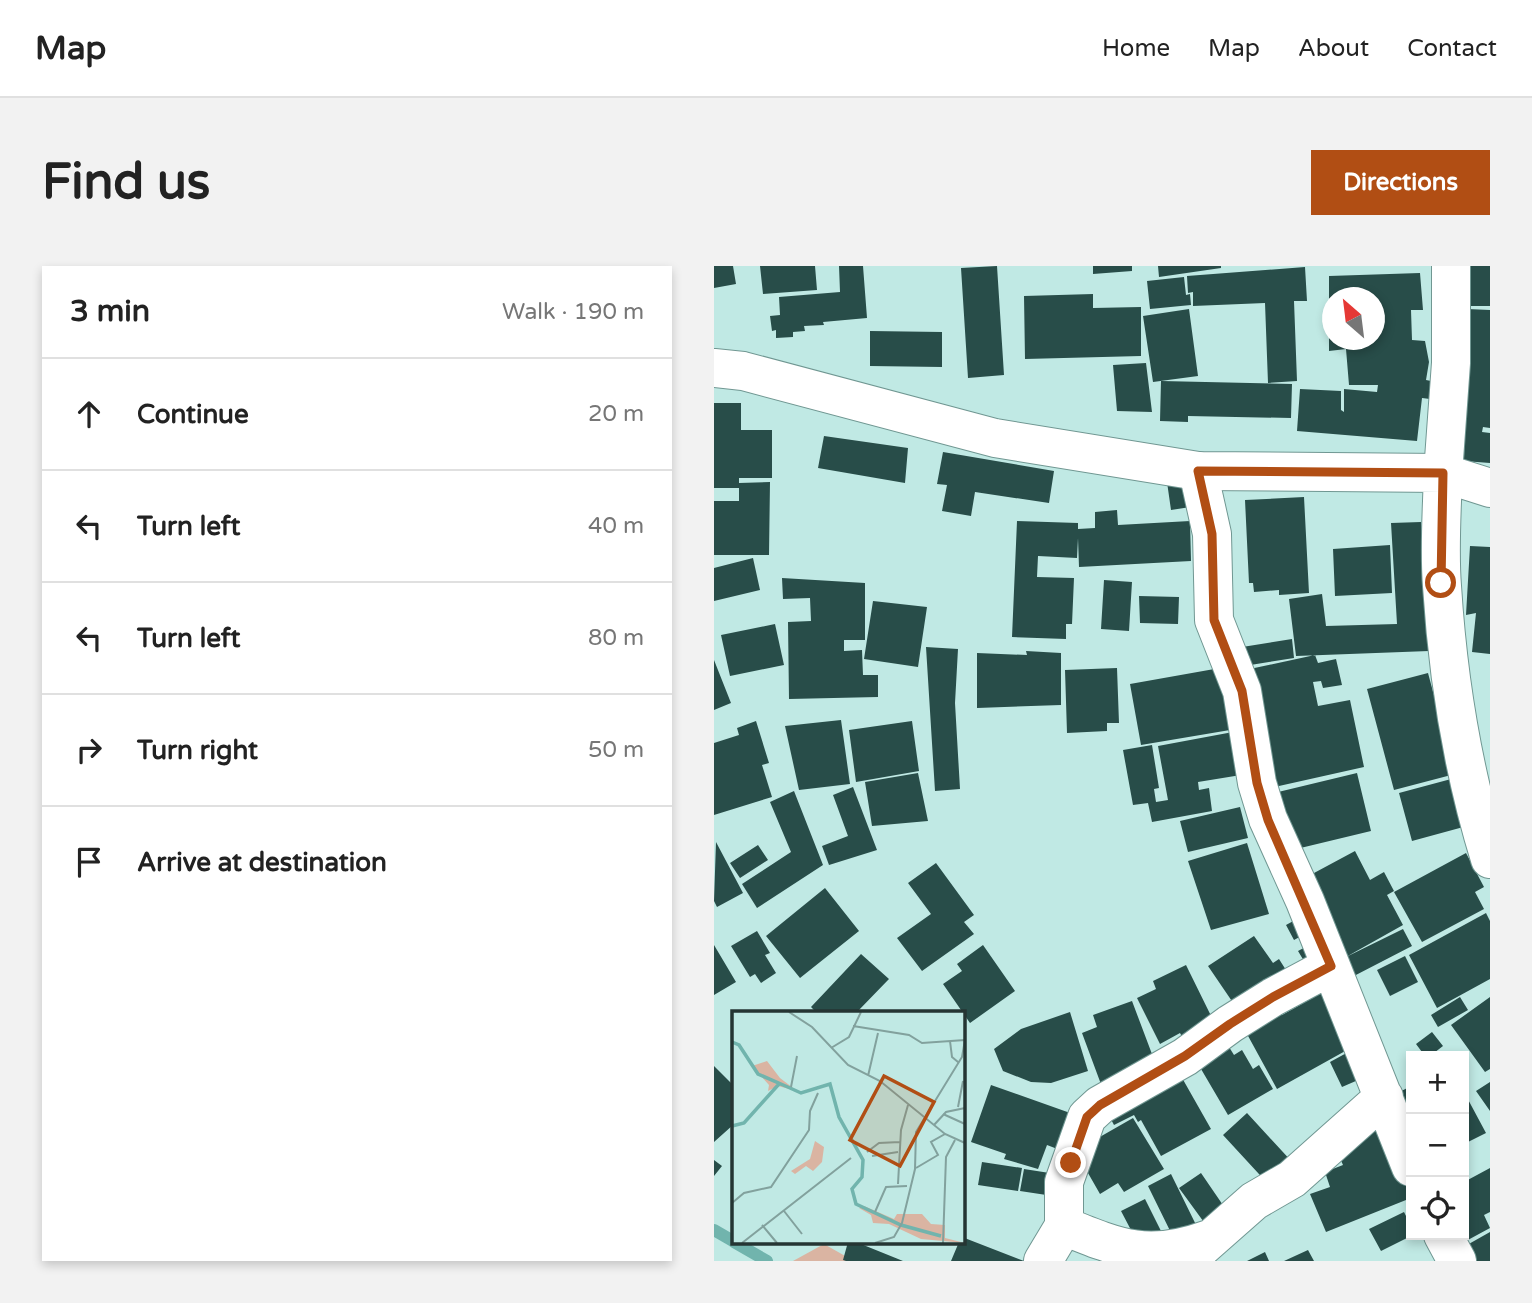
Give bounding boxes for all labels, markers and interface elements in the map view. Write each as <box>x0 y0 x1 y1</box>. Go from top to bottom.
text: Map <box>35 29 106 68</box>
text: Home <box>1102 34 1170 63</box>
text: Map <box>1208 34 1260 63</box>
text: About <box>1298 34 1369 63</box>
text: Contact <box>1407 34 1497 63</box>
button: Directions <box>1311 150 1490 215</box>
text: Find us <box>42 153 210 212</box>
north arrow <box>1322 287 1385 350</box>
text: 3 min <box>70 293 150 330</box>
text: Walk · 190 m <box>502 298 644 326</box>
icon: ahead <box>70 395 108 433</box>
text: Continue <box>137 399 249 430</box>
text: 20 m <box>588 400 644 428</box>
icon: left <box>70 507 108 545</box>
text: Turn left <box>137 511 240 542</box>
text: 40 m <box>588 512 644 540</box>
route start <box>1425 567 1456 598</box>
icon: left <box>70 619 108 657</box>
text: Turn left <box>137 623 240 654</box>
text: 80 m <box>588 624 644 652</box>
icon: right <box>70 731 108 769</box>
text: Turn right <box>137 735 258 766</box>
text: 50 m <box>588 736 644 764</box>
icon: arrive <box>70 843 108 881</box>
text: Arrive at destination <box>137 847 387 878</box>
inset map <box>732 1011 964 1244</box>
map controls <box>1406 1051 1469 1240</box>
button: + <box>1406 1051 1469 1114</box>
button: − <box>1406 1114 1469 1177</box>
route end <box>1055 1147 1086 1178</box>
button: locate <box>1406 1177 1469 1240</box>

